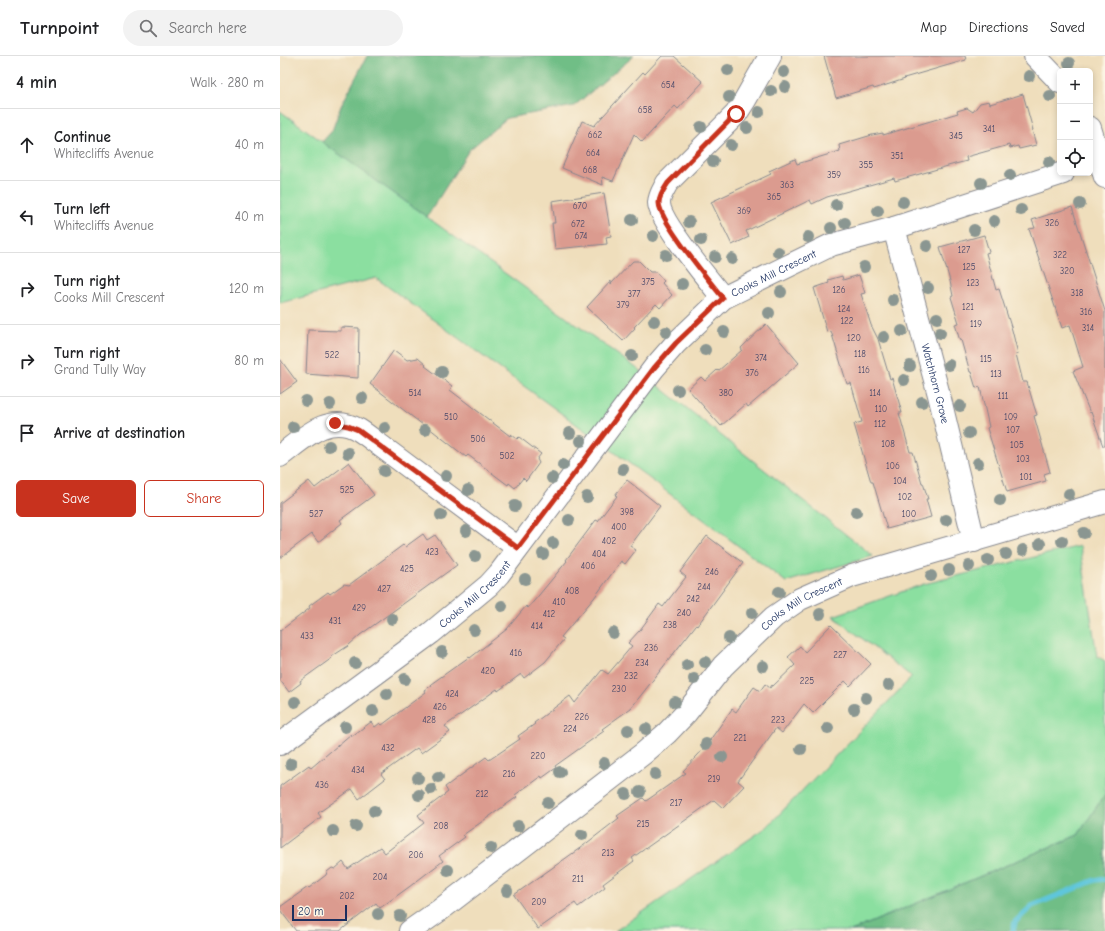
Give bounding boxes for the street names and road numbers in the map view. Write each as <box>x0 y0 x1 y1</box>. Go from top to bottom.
street label: Cooks Mill Crescent <box>729 246 819 300</box>
street label: Watchhorn Grove <box>919 342 952 425</box>
street label: Cooks Mill Crescent <box>436 557 514 630</box>
street label: Cooks Mill Crescent <box>758 574 845 633</box>

